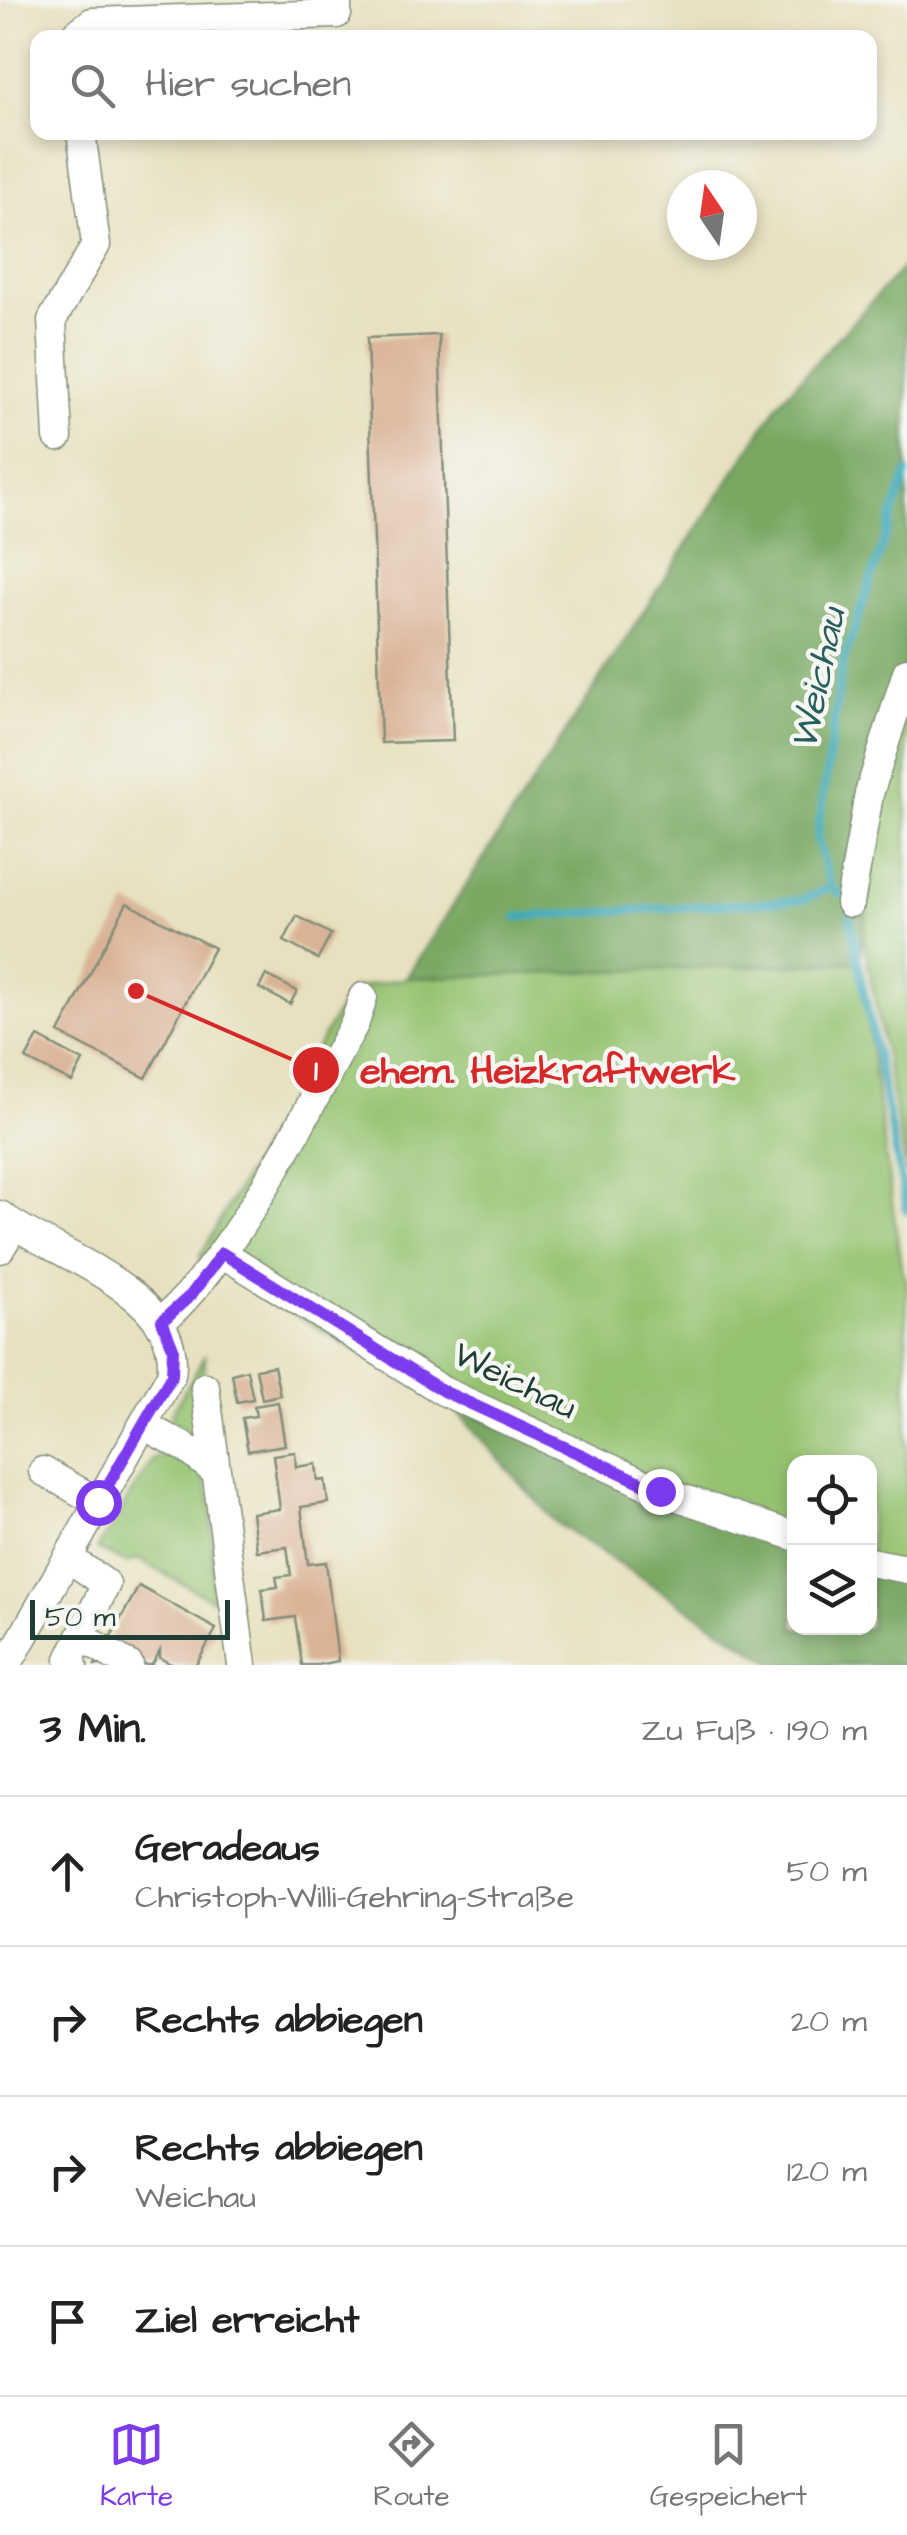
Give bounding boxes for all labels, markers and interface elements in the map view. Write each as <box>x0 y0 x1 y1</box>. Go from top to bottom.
search box <box>30 30 877 140</box>
icon: search <box>65 58 120 113</box>
text: Hier suchen <box>145 59 351 111</box>
north arrow <box>667 170 757 260</box>
water label: Weichau <box>779 602 860 755</box>
callout: ehem. Heizkraftwerk <box>291 1036 756 1104</box>
text: ehem. Heizkraftwerk <box>360 1046 736 1098</box>
text: 1 <box>314 1050 318 1092</box>
street label: Weichau <box>445 1330 585 1432</box>
map controls <box>787 1455 877 1635</box>
button: locate <box>787 1455 877 1545</box>
route end <box>638 1469 684 1515</box>
route start <box>76 1480 122 1526</box>
button: layers <box>787 1545 877 1635</box>
scale bar <box>30 1595 230 1640</box>
text: 50 m <box>45 1598 116 1637</box>
text: 3 Min. <box>40 1701 146 1759</box>
text: Zu Fuß · 190 m <box>641 1708 867 1753</box>
text: Geradeaus <box>135 1823 320 1875</box>
icon: ahead <box>40 1844 95 1899</box>
text: 50 m <box>786 1849 867 1894</box>
text: Christoph-Willi-Gehring-Straße <box>135 1875 574 1920</box>
icon: right <box>40 1994 95 2049</box>
text: Rechts abbiegen <box>135 1995 423 2047</box>
text: 20 m <box>791 1999 867 2044</box>
text: Rechts abbiegen <box>135 2123 423 2175</box>
icon: right <box>40 2144 95 2199</box>
text: 120 m <box>787 2149 867 2194</box>
text: Weichau <box>135 2175 256 2220</box>
icon: arrive <box>40 2294 95 2349</box>
text: Ziel erreicht <box>135 2295 359 2347</box>
tab: Karte <box>100 2417 173 2516</box>
tab: Route <box>373 2417 450 2516</box>
tab: Gespeichert <box>650 2417 807 2516</box>

